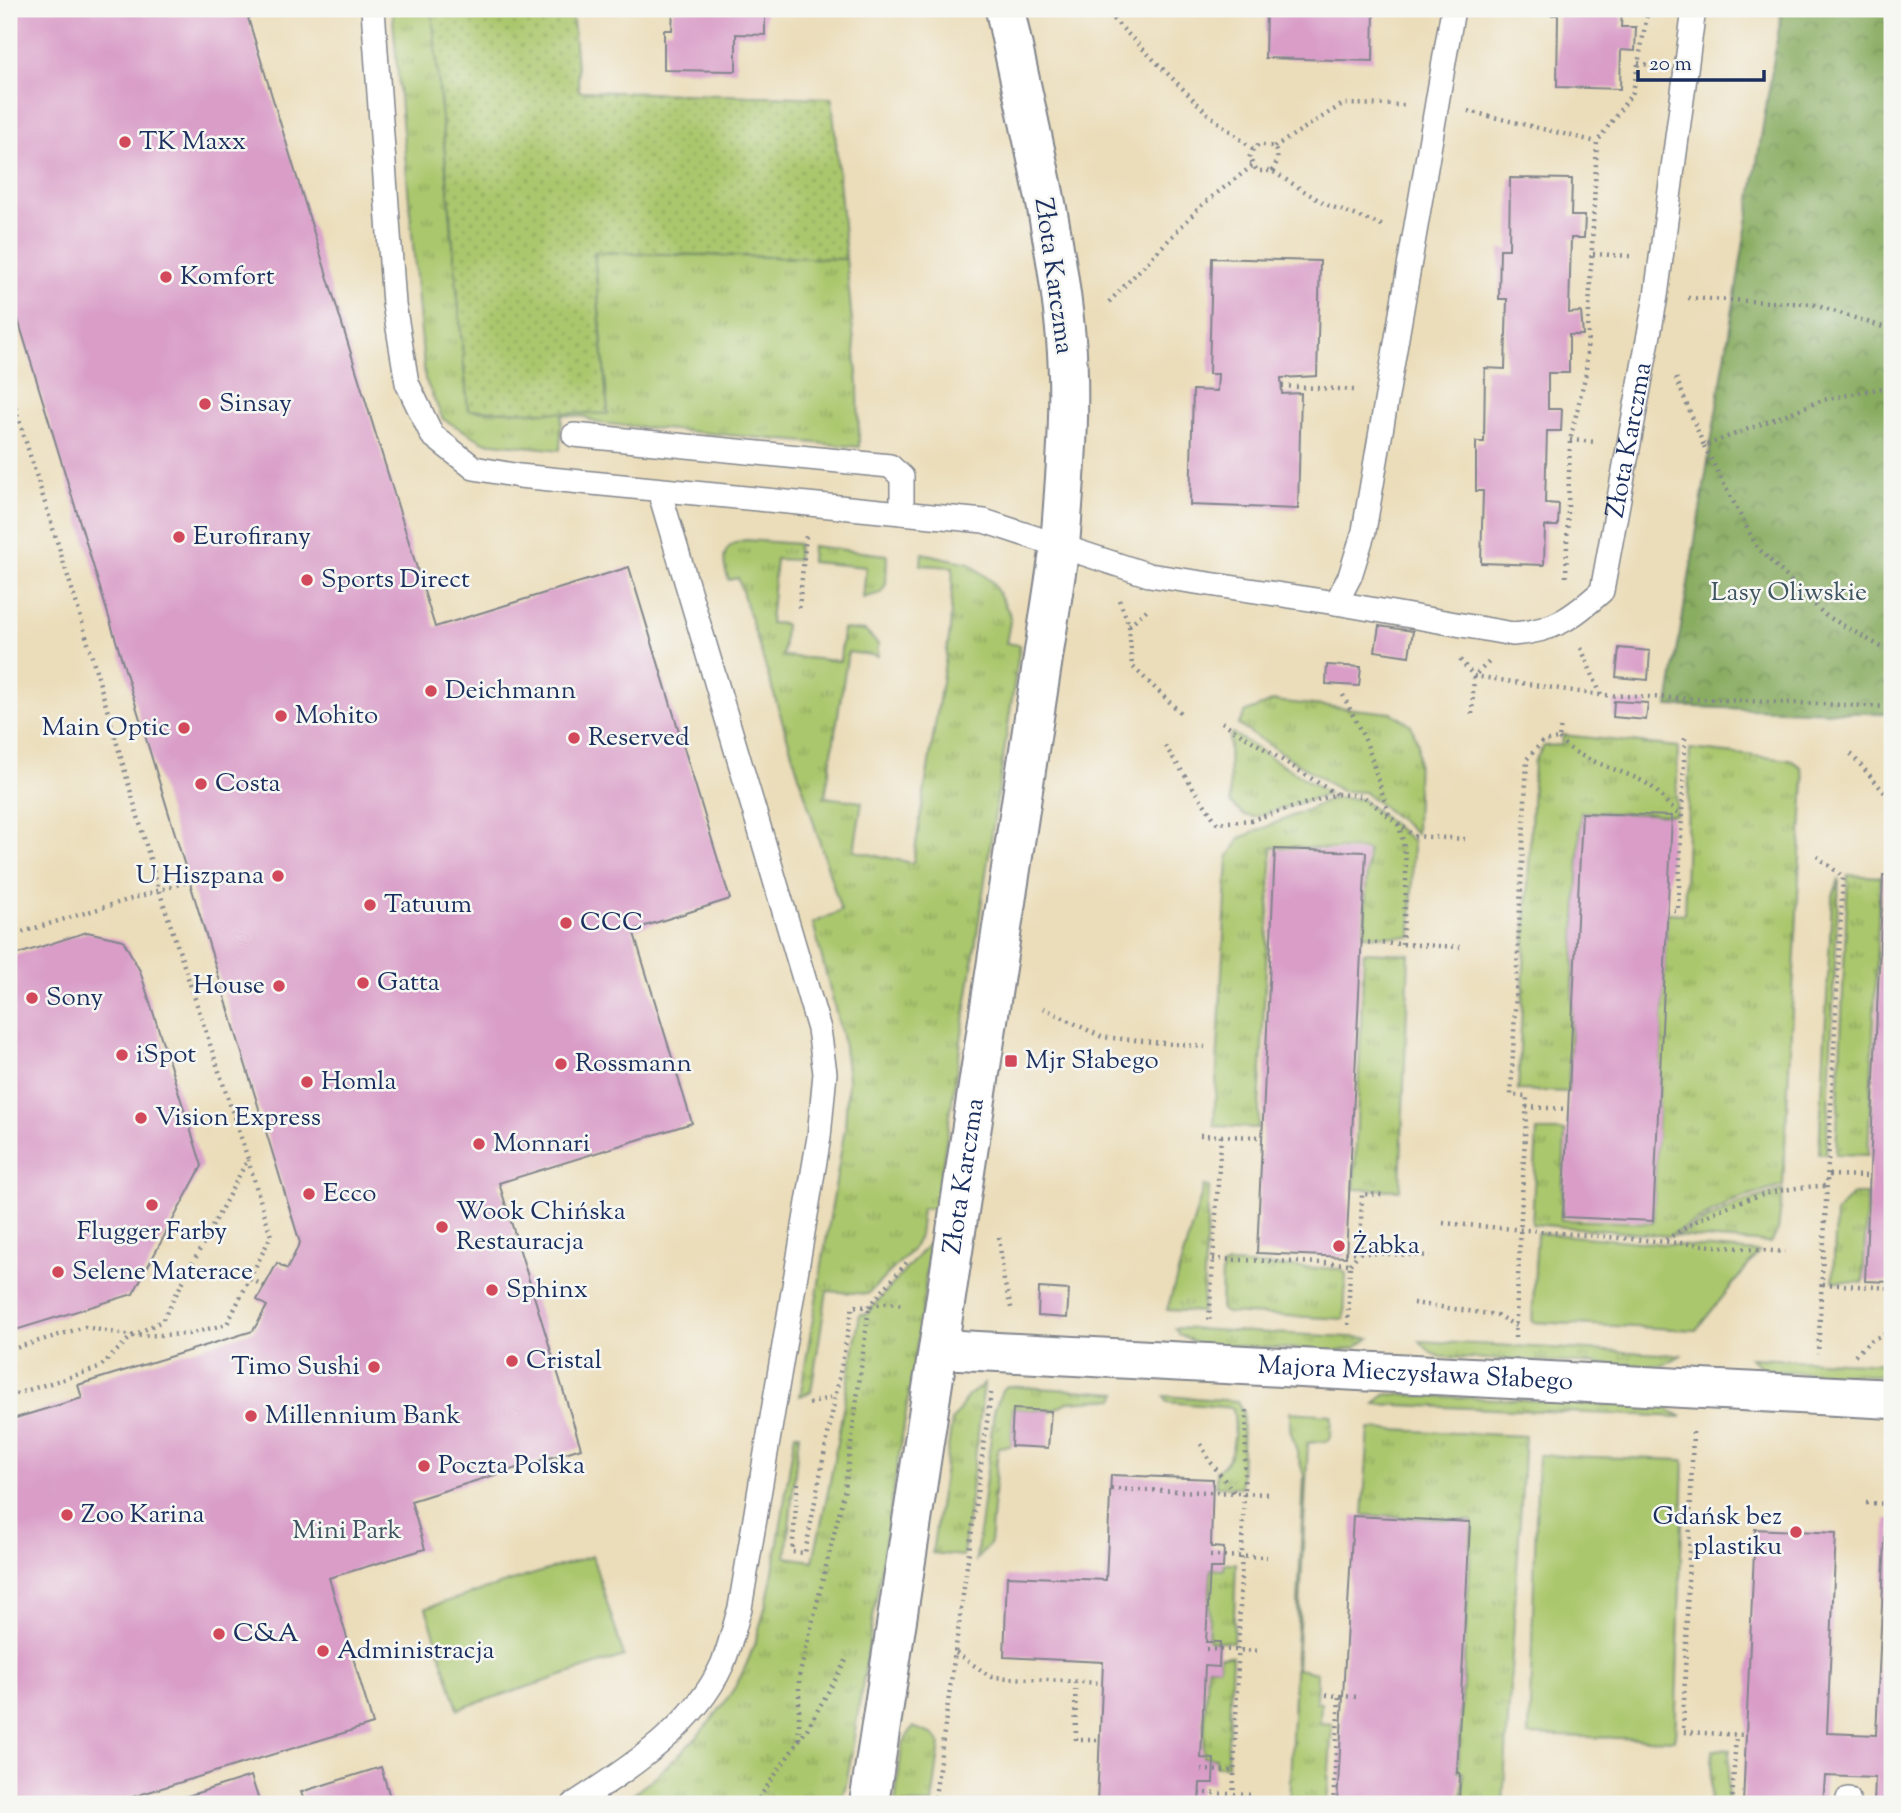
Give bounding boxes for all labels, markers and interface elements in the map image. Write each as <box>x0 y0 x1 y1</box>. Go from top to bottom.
scale bar <box>1638 38 1764 82</box>
text: 20 m <box>1649 50 1692 80</box>
place label: TK Maxx <box>139 124 246 161</box>
marker: TK Maxx <box>117 134 133 150</box>
street label: Złota Karczma <box>1024 195 1082 357</box>
place label: Komfort <box>180 259 275 296</box>
marker: Komfort <box>158 269 174 285</box>
street label: Złota Karczma <box>1597 359 1662 521</box>
place label: Sinsay <box>219 386 292 423</box>
marker: Sinsay <box>197 396 213 412</box>
place label: Eurofirany <box>193 519 311 556</box>
marker: Eurofirany <box>171 529 187 545</box>
place label: Sports Direct <box>321 562 470 599</box>
marker: Sports Direct <box>299 572 315 588</box>
park label: Lasy Oliwskie <box>1711 575 1867 612</box>
place label: Deichmann <box>445 673 576 710</box>
marker: Deichmann <box>423 683 439 699</box>
place label: Mohito <box>295 698 378 735</box>
marker: Mohito <box>273 708 289 724</box>
place label: Main Optic <box>41 710 170 747</box>
marker: Main Optic <box>176 720 192 736</box>
place label: Reserved <box>588 720 690 757</box>
marker: Reserved <box>566 730 582 746</box>
place label: Costa <box>215 766 281 803</box>
marker: Costa <box>193 776 209 792</box>
place label: U Hiszpana <box>136 858 264 895</box>
marker: U Hiszpana <box>270 868 286 884</box>
place label: Tatuum <box>384 887 472 924</box>
marker: Tatuum <box>362 897 378 913</box>
place label: CCC <box>580 905 643 942</box>
marker: CCC <box>558 915 574 931</box>
place label: Gatta <box>377 965 440 1002</box>
place label: House <box>193 968 265 1005</box>
marker: Gatta <box>355 975 371 991</box>
marker: House <box>271 978 287 994</box>
place label: Sony <box>46 980 103 1017</box>
marker: Sony <box>24 990 40 1006</box>
place label: iSpot <box>136 1037 196 1074</box>
place label: Mjr Słabego <box>1025 1043 1159 1080</box>
place label: Rossmann <box>575 1046 692 1083</box>
marker: iSpot <box>114 1047 130 1063</box>
marker: Mjr Słabego <box>1003 1053 1019 1069</box>
marker: Rossmann <box>553 1056 569 1072</box>
place label: Homla <box>321 1064 397 1101</box>
marker: Homla <box>299 1074 315 1090</box>
street label: Złota Karczma <box>934 1096 994 1257</box>
place label: Vision Express <box>155 1100 321 1137</box>
marker: Vision Express <box>133 1110 149 1126</box>
place label: Monnari <box>493 1126 590 1163</box>
marker: Monnari <box>471 1136 487 1152</box>
place label: Ecco <box>323 1176 376 1213</box>
marker: Ecco <box>301 1186 317 1202</box>
place label: Wook Chińska Restauracja <box>456 1194 626 1261</box>
marker: Flugger Farby <box>144 1197 160 1213</box>
place label: Flugger Farby <box>77 1214 227 1251</box>
marker: Wook Chińska Restauracja <box>434 1219 450 1235</box>
place label: Żabka <box>1353 1228 1420 1265</box>
marker: Żabka <box>1331 1238 1347 1254</box>
place label: Selene Materace <box>72 1254 253 1291</box>
marker: Selene Materace <box>50 1264 66 1280</box>
place label: Sphinx <box>506 1272 588 1309</box>
marker: Sphinx <box>484 1282 500 1298</box>
place label: Cristal <box>526 1343 602 1380</box>
street label: Majora Mieczysława Słabego <box>1257 1347 1574 1401</box>
place label: Timo Sushi <box>231 1349 360 1386</box>
marker: Cristal <box>504 1353 520 1369</box>
marker: Timo Sushi <box>366 1359 382 1375</box>
place label: Millennium Bank <box>265 1398 461 1435</box>
marker: Millennium Bank <box>243 1408 259 1424</box>
place label: Poczta Polska <box>438 1448 585 1485</box>
marker: Poczta Polska <box>416 1458 432 1474</box>
place label: Zoo Karina <box>81 1497 205 1534</box>
place label: Gdańsk bez plastiku <box>1653 1499 1782 1566</box>
marker: Zoo Karina <box>59 1507 75 1523</box>
park label: Mini Park <box>292 1513 402 1550</box>
marker: Gdańsk bez plastiku <box>1788 1524 1804 1540</box>
place label: C&A <box>233 1616 299 1653</box>
marker: C&A <box>211 1626 227 1642</box>
place label: Administracja <box>337 1633 494 1670</box>
marker: Administracja <box>315 1643 331 1659</box>

